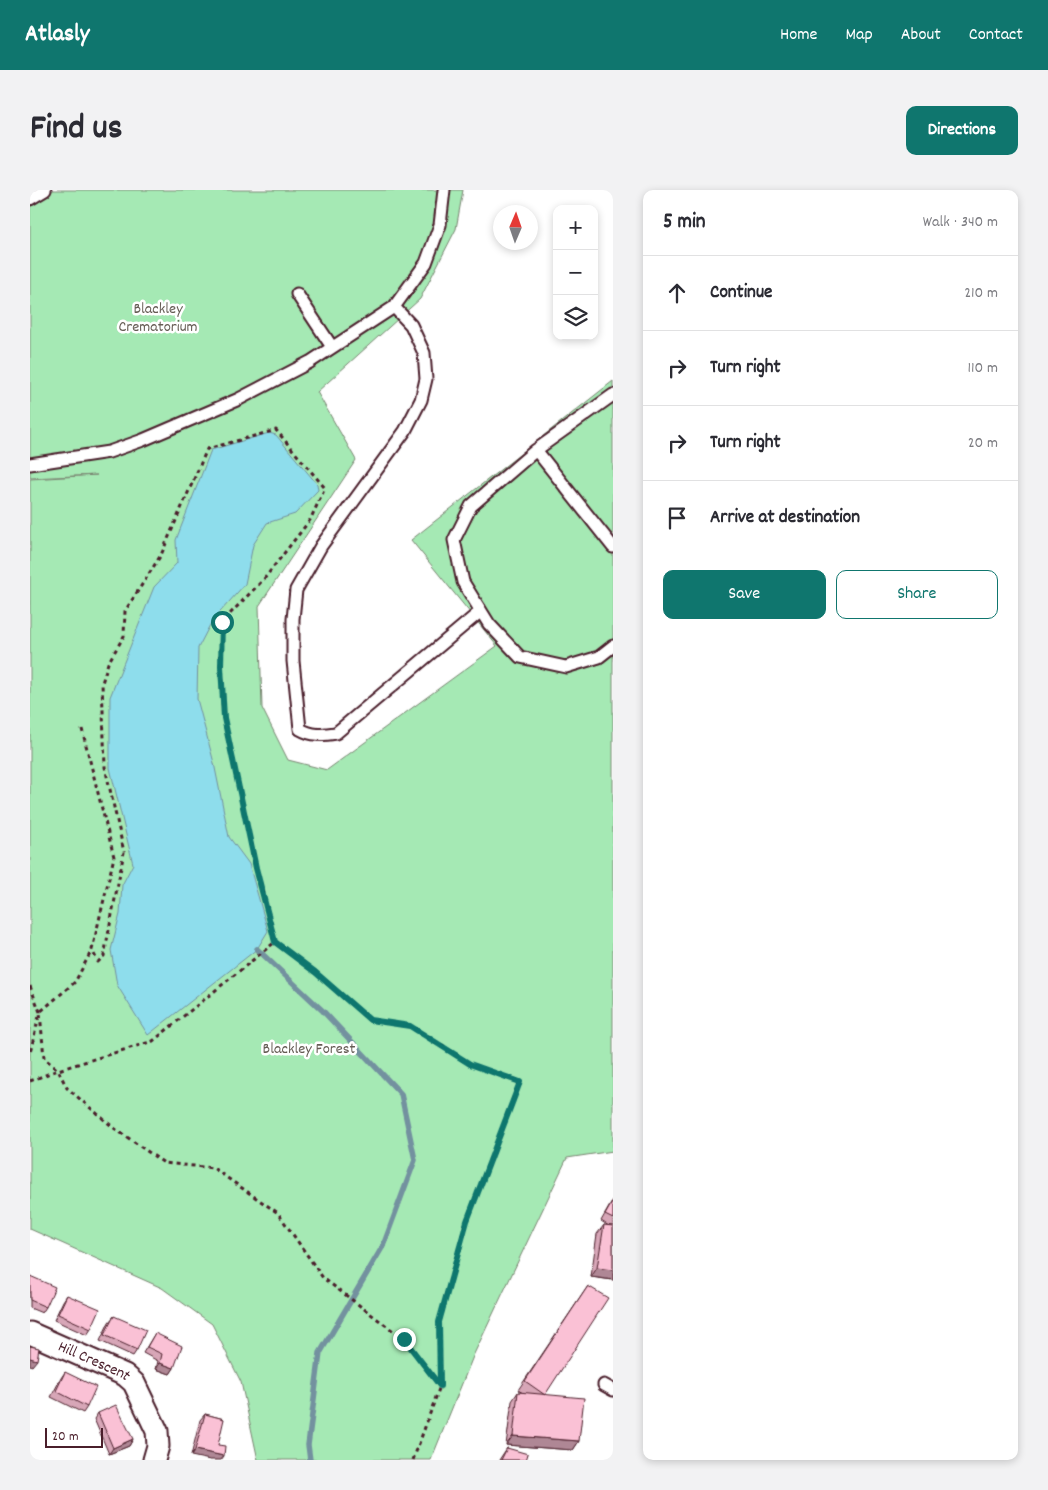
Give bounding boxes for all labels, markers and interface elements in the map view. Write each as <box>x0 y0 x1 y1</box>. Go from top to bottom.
text: Atlasly <box>25 18 89 52</box>
text: Home <box>780 23 817 48</box>
text: Map <box>845 23 873 48</box>
text: About <box>901 23 941 48</box>
text: Contact <box>969 23 1023 48</box>
text: Find us <box>30 105 122 155</box>
button: Directions <box>906 106 1018 155</box>
north arrow <box>493 205 538 250</box>
map controls <box>553 205 598 340</box>
button: + <box>553 205 598 250</box>
text: 5 min <box>663 208 706 238</box>
text: Walk · 340 m <box>923 211 998 234</box>
button: − <box>553 250 598 295</box>
icon: ahead <box>663 279 691 307</box>
text: Continue <box>710 280 772 307</box>
text: 210 m <box>964 282 998 305</box>
button: layers <box>553 295 598 340</box>
park label: Blackley Crematorium <box>118 298 198 339</box>
icon: right <box>663 354 691 382</box>
text: Turn right <box>710 355 781 382</box>
text: 110 m <box>968 357 998 380</box>
icon: right <box>663 429 691 457</box>
text: Turn right <box>710 430 781 457</box>
text: 20 m <box>968 432 998 455</box>
icon: arrive <box>663 504 691 532</box>
text: Arrive at destination <box>710 505 860 532</box>
button: Save <box>663 570 826 619</box>
button: Share <box>836 570 998 619</box>
route start <box>211 611 234 634</box>
park label: Blackley Forest <box>263 1038 355 1061</box>
route end <box>393 1328 416 1351</box>
street label: Hill Crescent <box>54 1335 136 1387</box>
scale bar <box>45 1425 102 1448</box>
text: 20 m <box>52 1427 79 1447</box>

